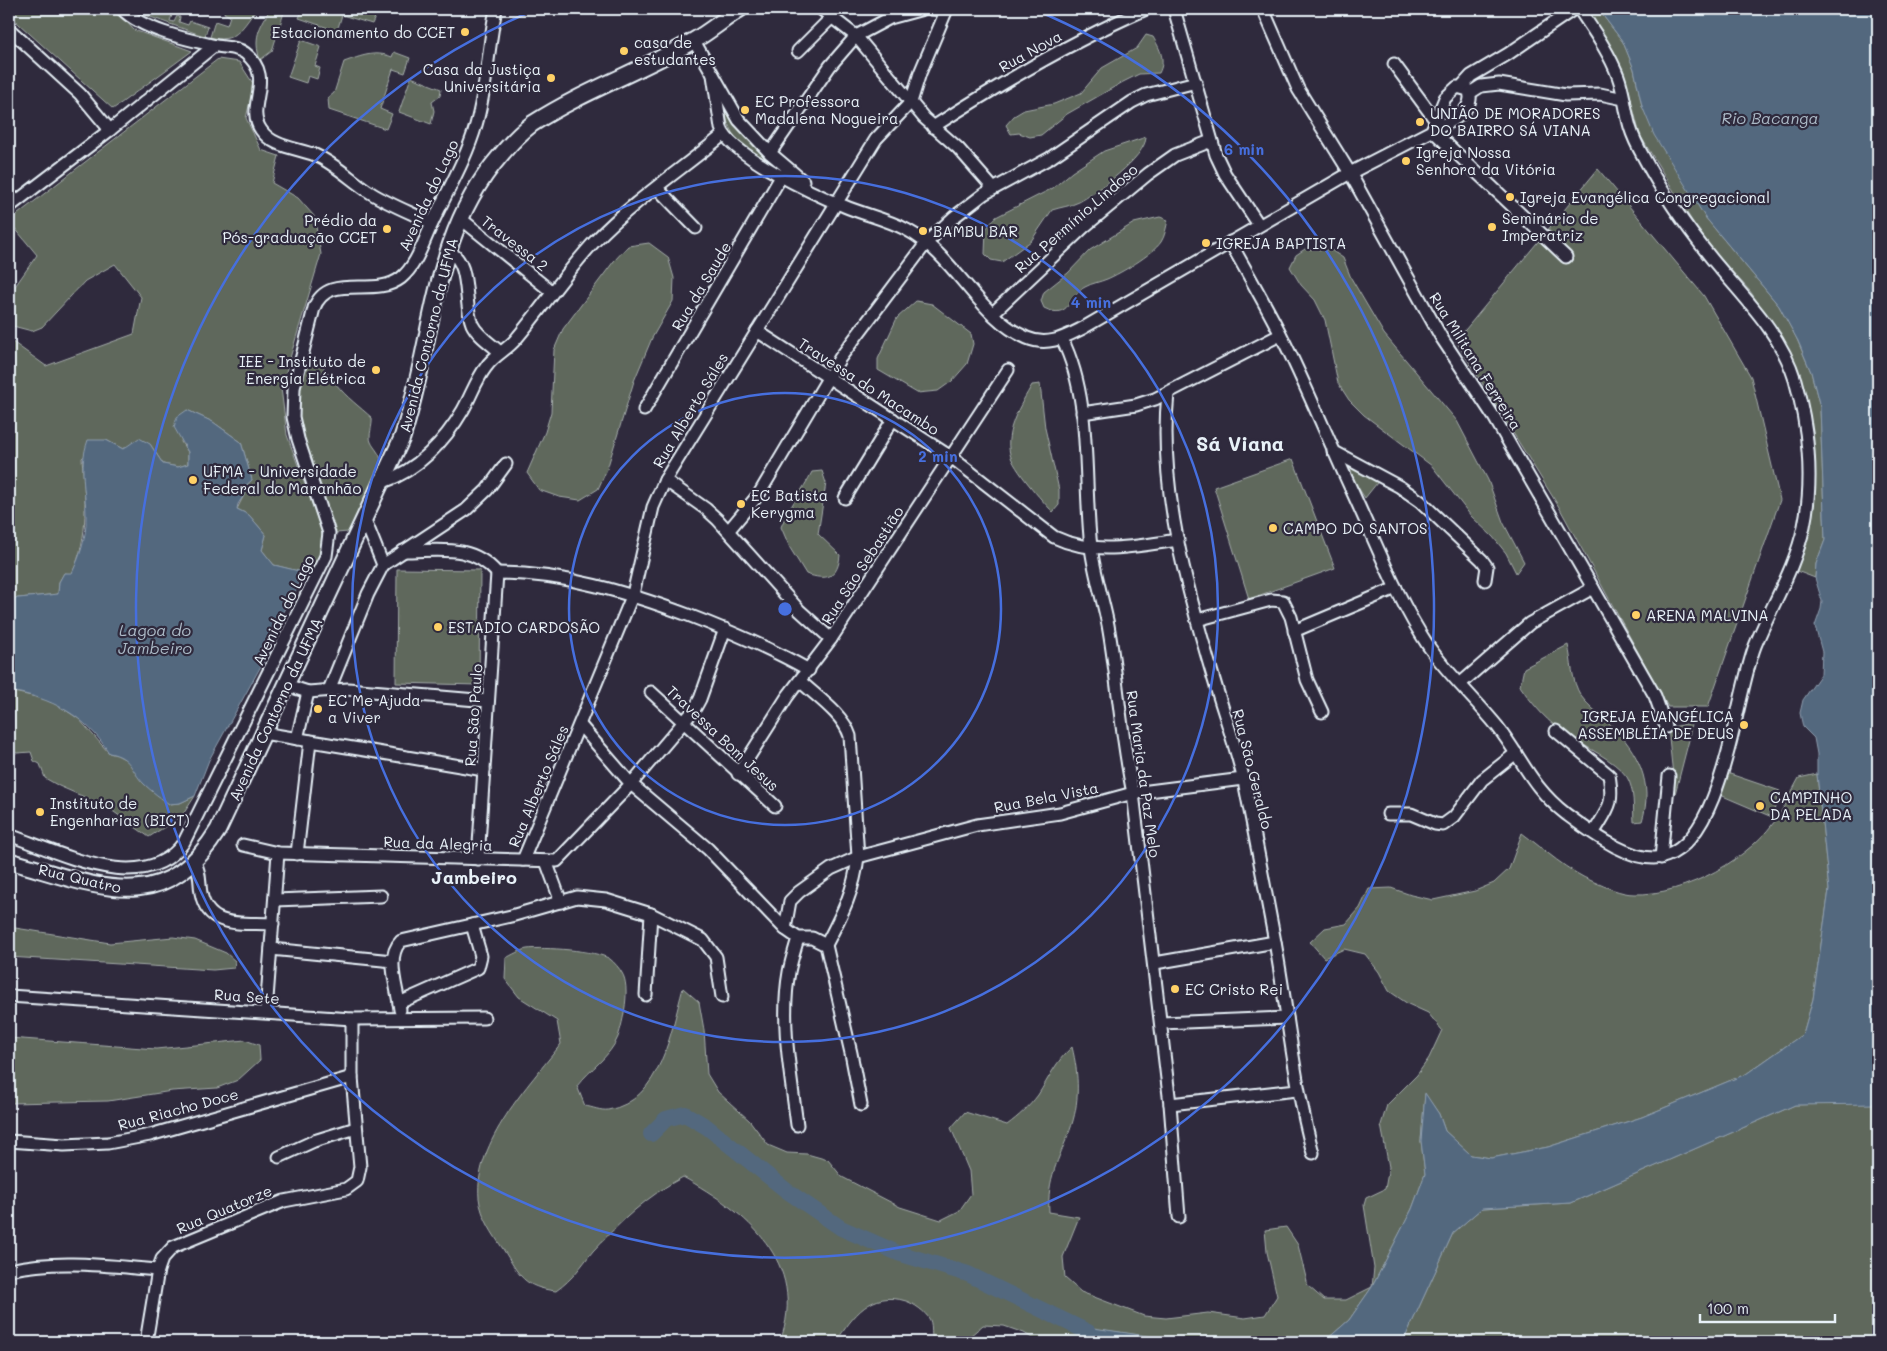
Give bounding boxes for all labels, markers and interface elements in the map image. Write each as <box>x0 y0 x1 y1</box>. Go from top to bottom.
place label: Estacionamento do CCET <box>272 22 455 42</box>
street label: Rua Nova <box>995 25 1065 77</box>
marker: Estacionamento do CCET <box>459 26 471 38</box>
place label: casa de estudantes <box>634 32 716 69</box>
marker: casa de estudantes <box>618 45 630 57</box>
place label: Casa da Justiça Universitária <box>423 59 541 96</box>
marker: Casa da Justiça Universitária <box>545 72 557 84</box>
place label: EC Professora Madalena Nogueira <box>755 91 898 128</box>
place label: UNIÃO DE MORADORES DO BAIRRO SÁ VIANA <box>1430 103 1600 140</box>
marker: EC Professora Madalena Nogueira <box>739 104 751 116</box>
water label: Rio Bacanga <box>1721 107 1819 128</box>
marker: UNIÃO DE MORADORES DO BAIRRO SÁ VIANA <box>1414 116 1426 128</box>
street label: Avenida do Lago <box>393 136 463 254</box>
text: 6 min <box>1224 139 1264 159</box>
place label: Igreja Nossa Senhora da Vitória <box>1416 142 1556 179</box>
marker: Igreja Nossa Senhora da Vitória <box>1400 155 1412 167</box>
street label: Rua Permínio Lindoso <box>1010 159 1142 277</box>
place label: Igreja Evangélica Congregacional <box>1520 187 1770 207</box>
marker: Igreja Evangélica Congregacional <box>1504 191 1516 203</box>
place label: Seminário de Imperatriz <box>1502 208 1599 245</box>
place label: Prédio da Pós-graduação CCET <box>222 210 377 247</box>
street label: Travessa 2 <box>478 211 552 275</box>
place label: BAMBU BAR <box>933 221 1018 241</box>
marker: Seminário de Imperatriz <box>1486 221 1498 233</box>
marker: Prédio da Pós-graduação CCET <box>381 223 393 235</box>
marker: BAMBU BAR <box>917 225 929 237</box>
place label: IGREJA BAPTISTA <box>1216 233 1346 253</box>
street label: Avenida Contorno da UFMA <box>394 236 462 434</box>
marker: IGREJA BAPTISTA <box>1200 237 1212 249</box>
street label: Rua da Saude <box>667 238 735 334</box>
street label: Rua Militana Ferreira <box>1425 288 1527 434</box>
text: 4 min <box>1071 292 1111 312</box>
street label: Travessa do Macambo <box>795 333 943 439</box>
street label: Rua Alberto Sáles <box>648 349 732 471</box>
place label: IEE - Instituto de Energia Elétrica <box>239 351 366 388</box>
marker: IEE - Instituto de Energia Elétrica <box>370 364 382 376</box>
district label: Sá Viana <box>1196 430 1284 456</box>
text: 2 min <box>918 446 958 466</box>
place label: UFMA - Universidade Federal do Maranhão <box>203 461 361 498</box>
marker: UFMA - Universidade Federal do Maranhão <box>187 474 199 486</box>
place label: EC Batista Kerygma <box>751 485 828 522</box>
marker: EC Batista Kerygma <box>735 498 747 510</box>
street label: Rua São Sebastião <box>816 502 908 628</box>
place label: CAMPO DO SANTOS <box>1283 518 1427 538</box>
marker: CAMPO DO SANTOS <box>1267 522 1279 534</box>
street label: Avenida do Lago <box>248 551 318 669</box>
centre of rings <box>776 600 794 618</box>
place label: ARENA MALVINA <box>1646 605 1769 625</box>
marker: ARENA MALVINA <box>1630 609 1642 621</box>
street label: Avenida Contorno da UFMA <box>224 614 326 804</box>
place label: ESTADIO CARDOSÃO <box>448 617 600 637</box>
water label: Lagoa do Jambeiro <box>118 619 193 658</box>
marker: ESTADIO CARDOSÃO <box>432 621 444 633</box>
street label: Rua São Paulo <box>459 663 487 767</box>
street label: Travessa Bom Jesus <box>663 681 783 795</box>
street label: Rua Maria da Paz Melo <box>1122 689 1166 859</box>
place label: EC Me Ajuda a Viver <box>328 690 421 727</box>
marker: EC Me Ajuda a Viver <box>312 703 324 715</box>
place label: IGREJA EVANGÉLICA ASSEMBLÉIA DE DEUS <box>1578 706 1734 743</box>
street label: Rua São Geraldo <box>1228 707 1278 831</box>
marker: IGREJA EVANGÉLICA ASSEMBLÉIA DE DEUS <box>1738 719 1750 731</box>
street label: Rua Alberto Sáles <box>503 722 573 850</box>
street label: Rua Bela Vista <box>992 777 1100 817</box>
place label: CAMPINHO DA PELADA <box>1770 787 1853 824</box>
place label: Instituto de Engenharias (BICT) <box>50 793 190 830</box>
marker: CAMPINHO DA PELADA <box>1754 800 1766 812</box>
marker: Instituto de Engenharias (BICT) <box>34 806 46 818</box>
street label: Rua da Alegria <box>383 831 493 855</box>
street label: Rua Quatro <box>37 859 123 897</box>
district label: Jambeiro <box>431 865 517 889</box>
place label: EC Cristo Rei <box>1185 979 1283 999</box>
marker: EC Cristo Rei <box>1169 983 1181 995</box>
street label: Rua Sete <box>214 984 280 1008</box>
street label: Rua Riacho Doce <box>116 1083 240 1135</box>
street label: Rua Quatorze <box>173 1180 275 1238</box>
scale bar <box>1700 1291 1834 1323</box>
text: 100 m <box>1707 1298 1749 1318</box>

